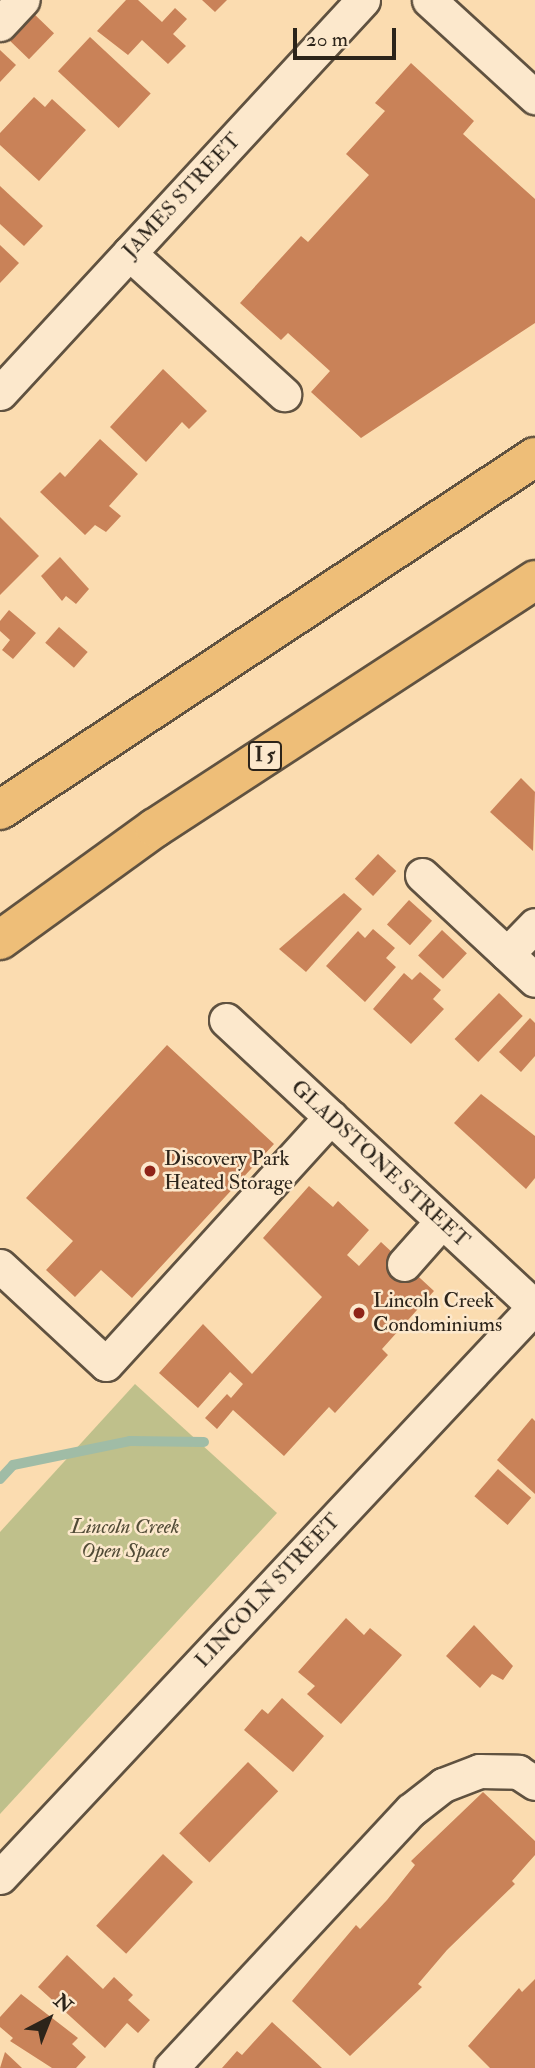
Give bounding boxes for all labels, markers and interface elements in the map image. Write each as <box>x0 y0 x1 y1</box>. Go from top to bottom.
scale bar <box>297 14 400 58</box>
text: 20 m <box>306 26 348 53</box>
street label: JAMES STREET <box>118 128 246 264</box>
road number: I 5 <box>247 740 282 772</box>
street label: GLADSTONE STREET <box>286 1075 474 1253</box>
place label: Discovery Park Heated Storage <box>164 1146 293 1196</box>
marker: Discovery Park Heated Storage <box>142 1163 158 1179</box>
place label: Lincoln Creek Condominiums <box>373 1288 502 1338</box>
marker: Lincoln Creek Condominiums <box>351 1305 367 1321</box>
street label: LINCOLN STREET <box>190 1509 346 1673</box>
park label: Lincoln Creek Open Space <box>71 1514 179 1564</box>
north arrow <box>14 1984 84 2054</box>
text: N <box>49 1989 77 2018</box>

